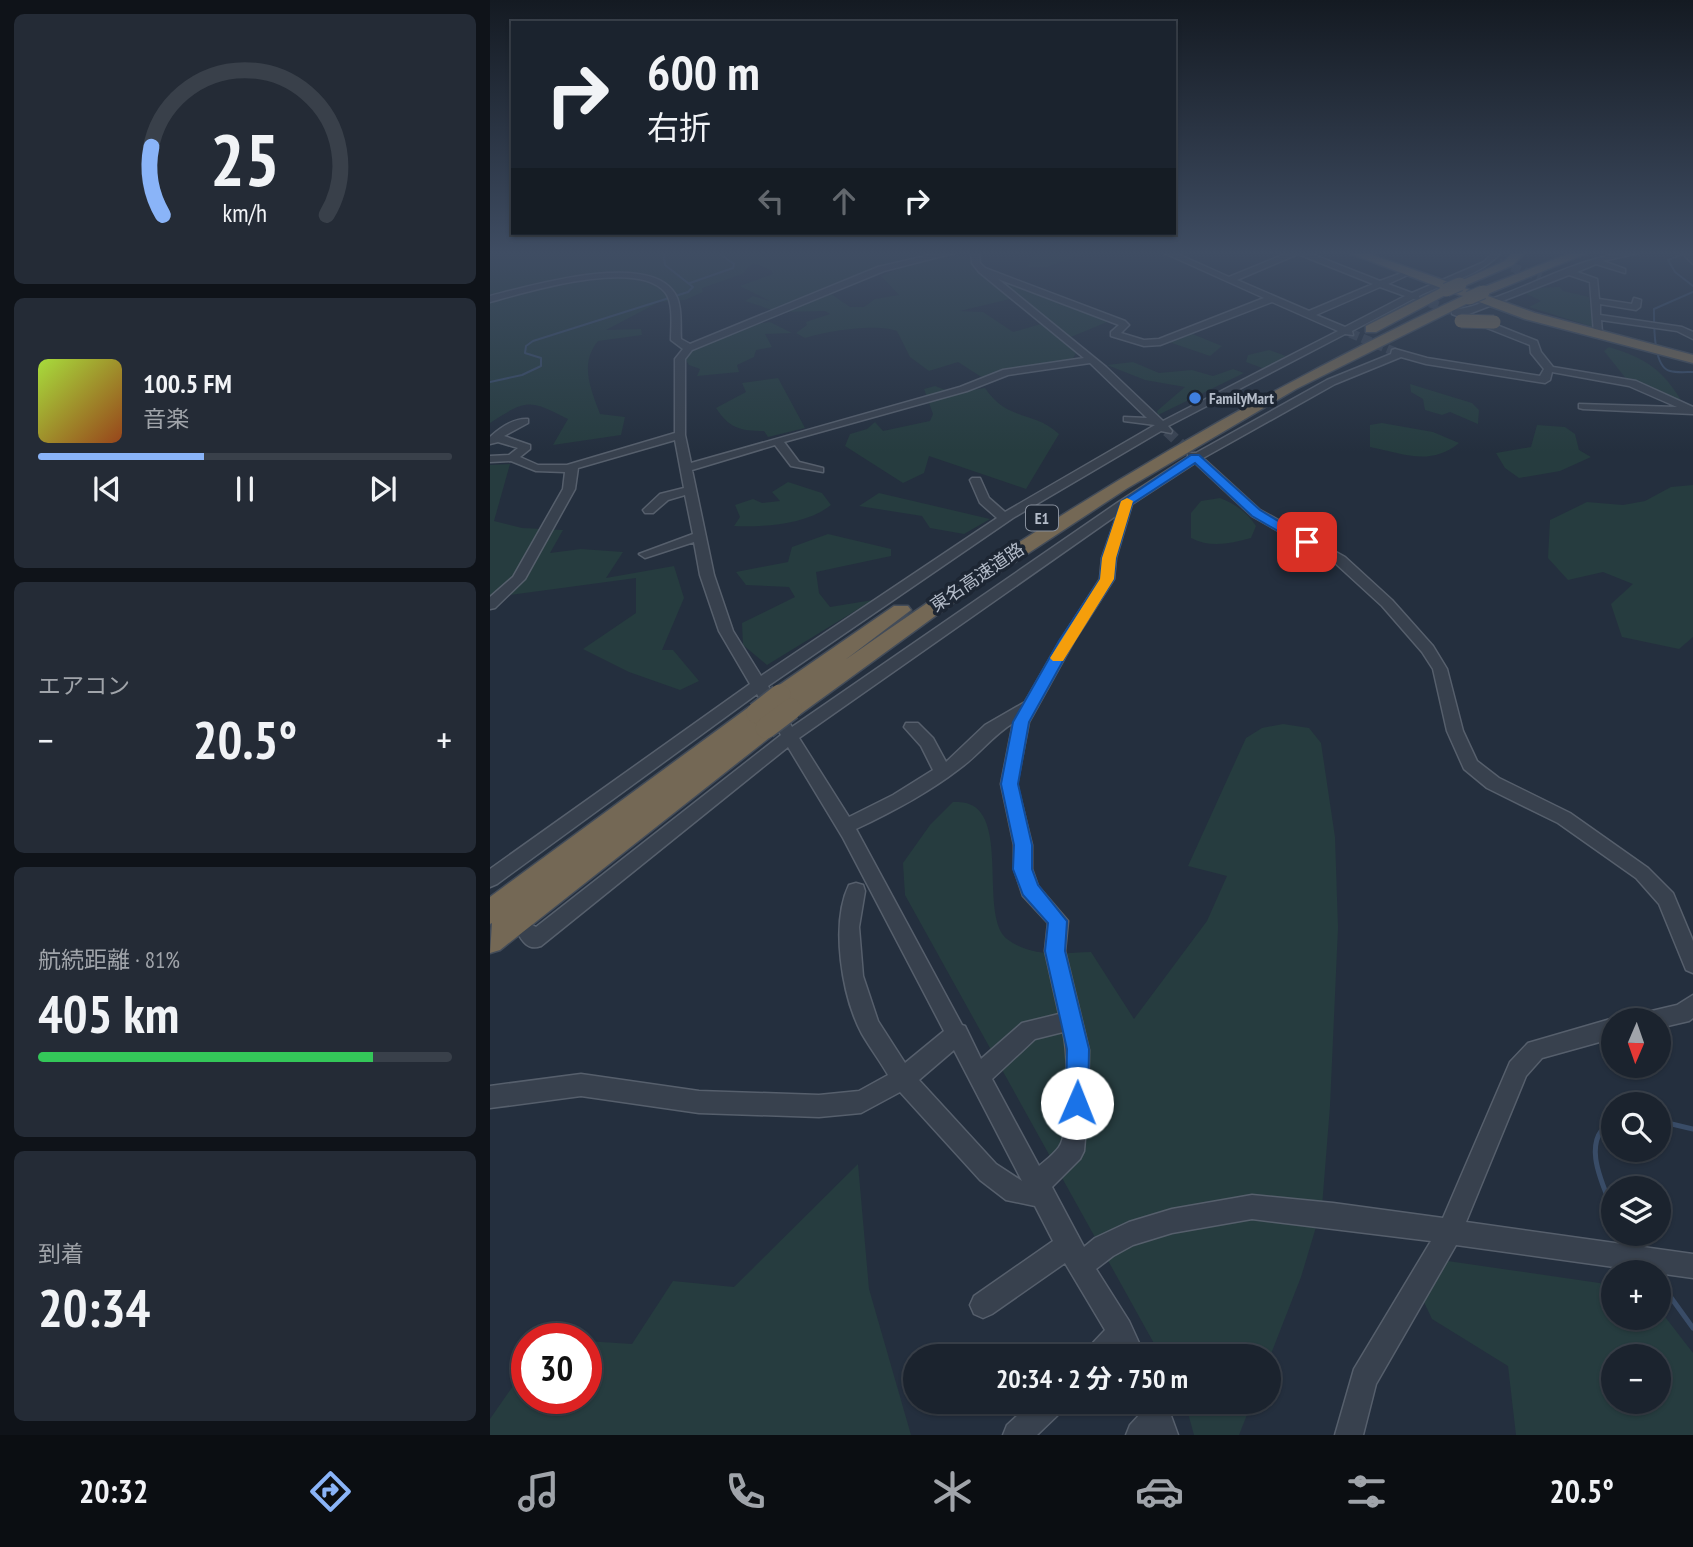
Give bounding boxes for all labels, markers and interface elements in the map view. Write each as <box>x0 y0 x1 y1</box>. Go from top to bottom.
text: 600 m <box>647 40 760 104</box>
icon: right <box>532 49 623 140</box>
text: 右折 <box>647 106 711 148</box>
text: 25 <box>210 111 280 205</box>
icon: left <box>752 182 790 220</box>
icon: ahead <box>825 182 863 220</box>
icon: right <box>898 182 936 220</box>
text: km/h <box>223 197 267 229</box>
text: 100.5 FM <box>143 367 232 400</box>
place label: FamilyMart <box>1209 388 1274 408</box>
marker: FamilyMart <box>1187 390 1203 406</box>
text: 音楽 <box>143 404 189 433</box>
icon: previous <box>88 470 126 508</box>
icon: pause <box>226 470 264 508</box>
icon: next <box>364 470 402 508</box>
road number: E1 <box>1026 505 1058 530</box>
pin <box>1277 512 1337 572</box>
icon: arrive <box>1288 523 1326 561</box>
street label: 東名高速道路 <box>926 537 1028 617</box>
text: エアコン <box>38 671 130 700</box>
text: 20.5° <box>193 706 297 773</box>
text: − <box>38 715 54 764</box>
text: + <box>436 715 452 764</box>
text: 航続距離 · 81% <box>38 945 180 974</box>
text: 405 km <box>38 980 179 1047</box>
north arrow <box>1601 1008 1671 1078</box>
map controls <box>1601 1008 1671 1414</box>
position arrow <box>1040 1066 1114 1140</box>
button: search <box>1601 1092 1671 1162</box>
button: layers <box>1601 1176 1671 1246</box>
text: 到着 <box>38 1239 84 1268</box>
button: + <box>1601 1260 1671 1330</box>
text: 20:34 <box>38 1274 150 1341</box>
speed limit sign: 30 <box>511 1323 602 1414</box>
button: − <box>1601 1344 1671 1414</box>
text: 20:34 · 2 分 · 750 m <box>996 1362 1188 1395</box>
icon: directions <box>306 1467 355 1516</box>
icon: music <box>514 1467 563 1516</box>
icon: phone <box>721 1467 770 1516</box>
icon: climate <box>928 1467 977 1516</box>
icon: car <box>1135 1467 1184 1516</box>
icon: filters <box>1342 1467 1391 1516</box>
text: 20:32 <box>79 1470 148 1512</box>
text: 20.5° <box>1550 1470 1614 1512</box>

